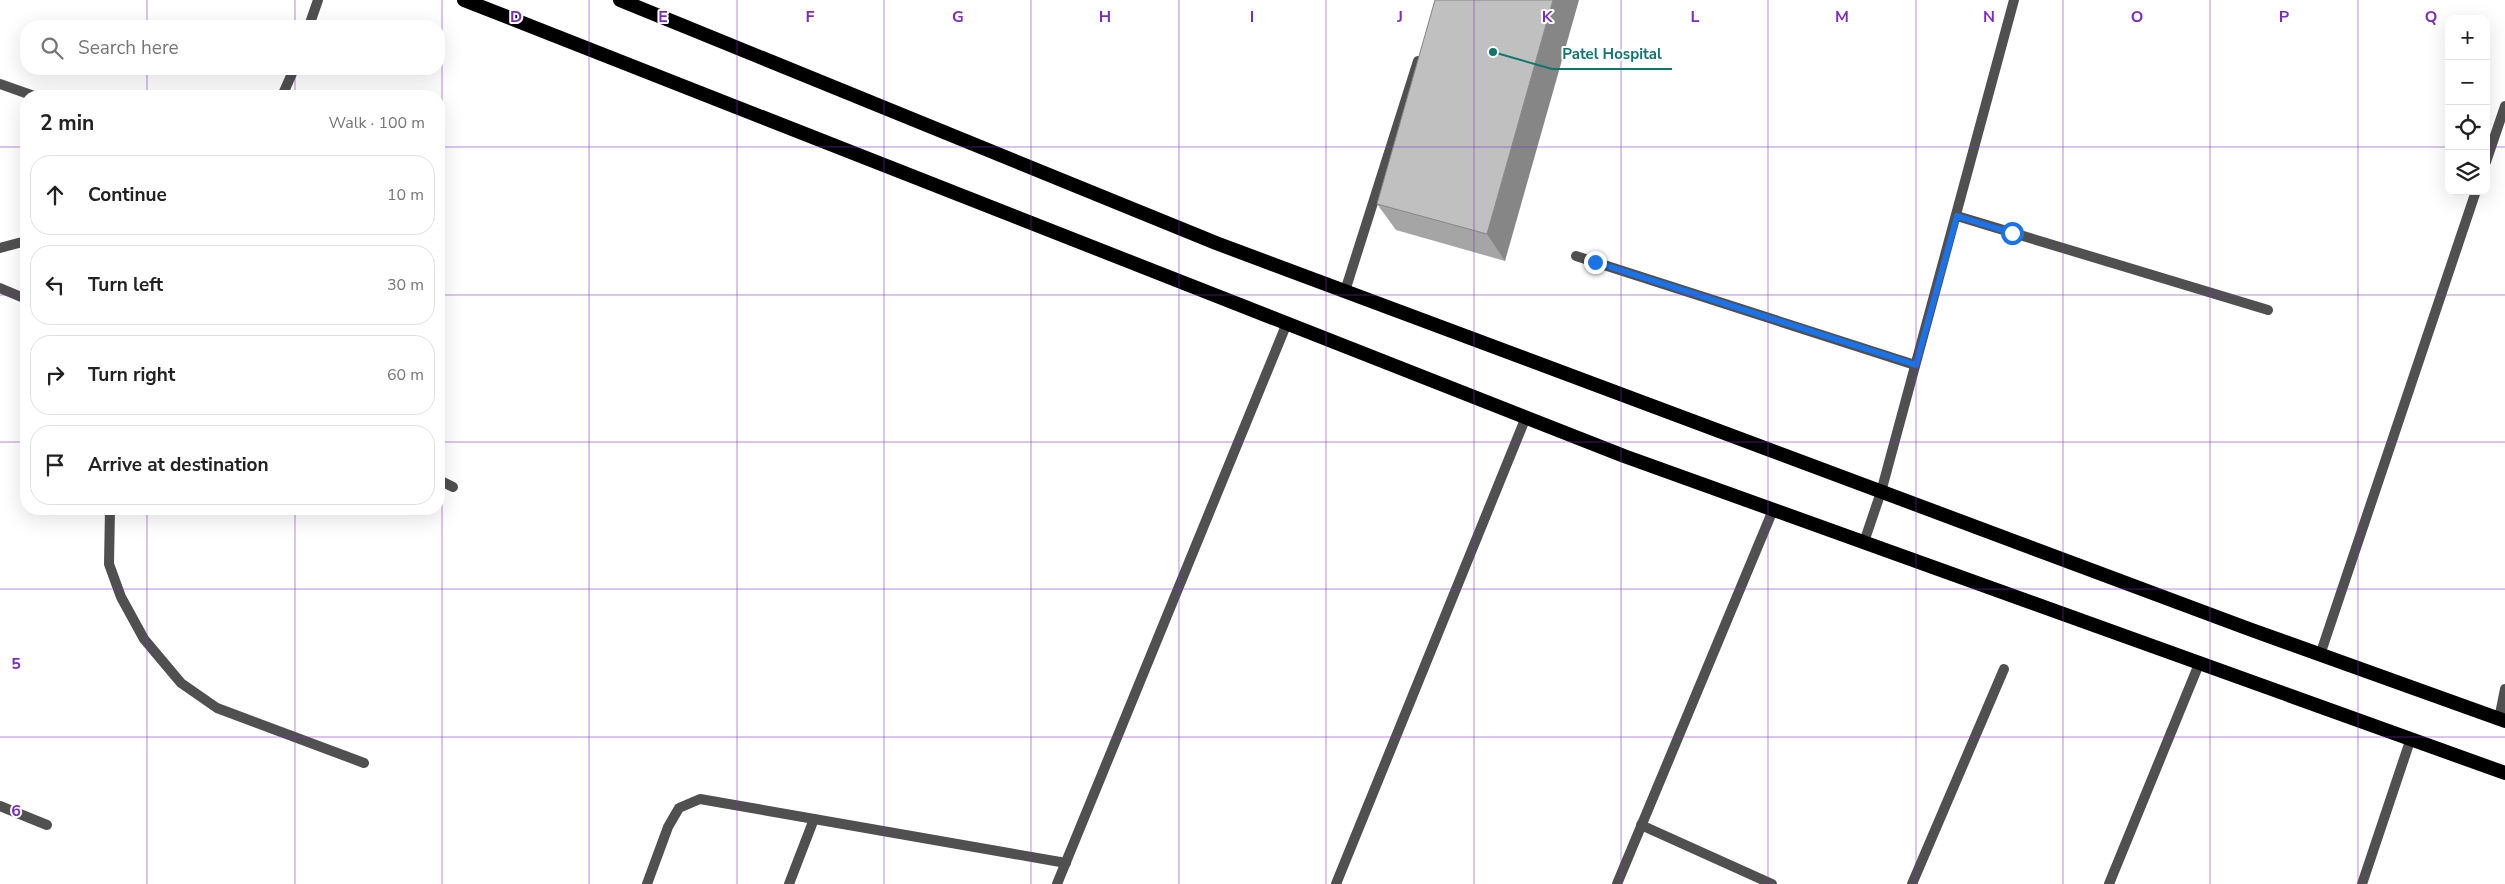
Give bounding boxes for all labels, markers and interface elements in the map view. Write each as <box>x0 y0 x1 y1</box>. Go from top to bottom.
text: D <box>510 6 522 28</box>
text: E <box>658 6 668 28</box>
text: F <box>806 6 815 28</box>
text: G <box>952 6 964 28</box>
text: H <box>1099 6 1111 28</box>
text: I <box>1250 6 1254 28</box>
text: J <box>1396 6 1403 28</box>
text: K <box>1542 6 1554 28</box>
text: L <box>1691 6 1700 28</box>
text: M <box>1835 6 1849 28</box>
text: N <box>1983 6 1995 28</box>
text: O <box>2131 6 2143 28</box>
text: P <box>2279 6 2289 28</box>
text: Q <box>2425 6 2437 28</box>
map controls <box>2445 15 2490 195</box>
button: + <box>2445 15 2490 60</box>
search box <box>20 20 445 75</box>
icon: search <box>38 34 66 62</box>
text: Search here <box>78 35 179 61</box>
callout: Patel Hospital <box>1552 39 1672 69</box>
text: Patel Hospital <box>1562 44 1662 64</box>
button: − <box>2445 60 2490 105</box>
button: locate <box>2445 105 2490 150</box>
text: 2 min <box>40 109 94 137</box>
text: Walk · 100 m <box>329 112 425 134</box>
button: layers <box>2445 150 2490 195</box>
icon: ahead <box>41 181 69 209</box>
text: Continue <box>88 182 167 208</box>
text: 10 m <box>387 184 424 206</box>
route start <box>2001 222 2024 245</box>
route end <box>1584 251 1607 274</box>
icon: left <box>41 271 69 299</box>
text: Turn left <box>88 272 163 298</box>
text: 30 m <box>387 274 424 296</box>
icon: right <box>41 361 69 389</box>
text: Turn right <box>88 362 175 388</box>
text: 60 m <box>387 364 424 386</box>
icon: arrive <box>41 451 69 479</box>
text: Arrive at destination <box>88 452 269 478</box>
text: 5 <box>11 653 21 675</box>
text: 6 <box>11 800 21 822</box>

